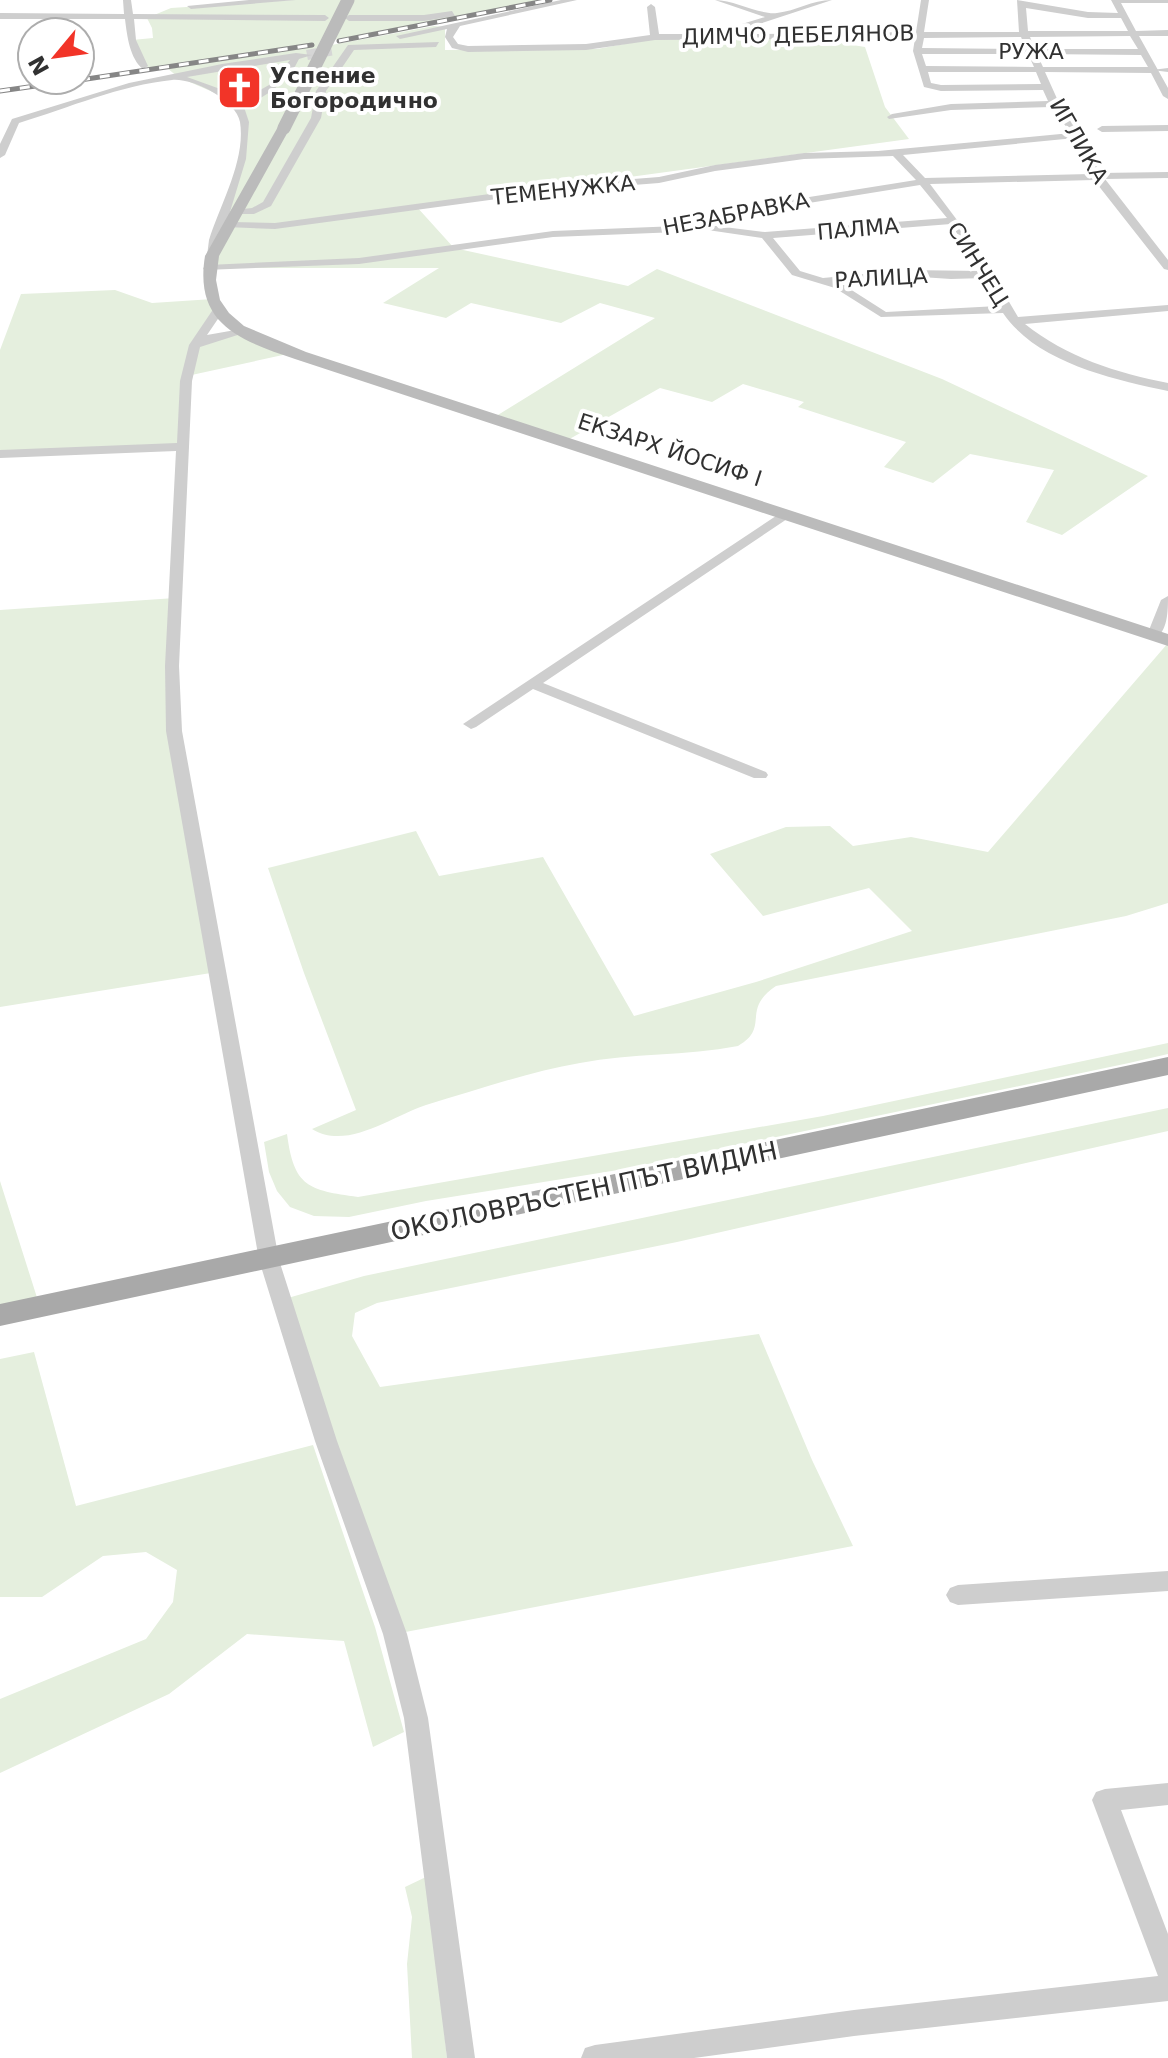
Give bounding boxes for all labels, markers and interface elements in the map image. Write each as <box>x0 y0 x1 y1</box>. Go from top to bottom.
north arrow <box>16 16 96 96</box>
street label: ДИМЧО ДЕБЕЛЯНОВ <box>681 20 915 50</box>
street label: РУЖА <box>998 39 1064 64</box>
text: N <box>24 51 54 80</box>
place label: Успение Богородично <box>270 63 438 113</box>
church icon: Успение Богородично <box>215 64 263 112</box>
street label: ИГЛИКА <box>1045 94 1113 188</box>
street label: ТЕМЕНУЖКА <box>489 170 636 210</box>
street label: НЕЗАБРАВКА <box>661 188 811 240</box>
street label: ПАЛМА <box>816 213 900 245</box>
street label: СИНЧЕЦ <box>942 217 1014 311</box>
street label: РАЛИЦА <box>834 263 928 293</box>
street label: ЕКЗАРХ ЙОСИФ I <box>575 408 765 492</box>
street label: ОКОЛОВРЪСТЕН ПЪТ ВИДИН <box>388 1135 780 1247</box>

